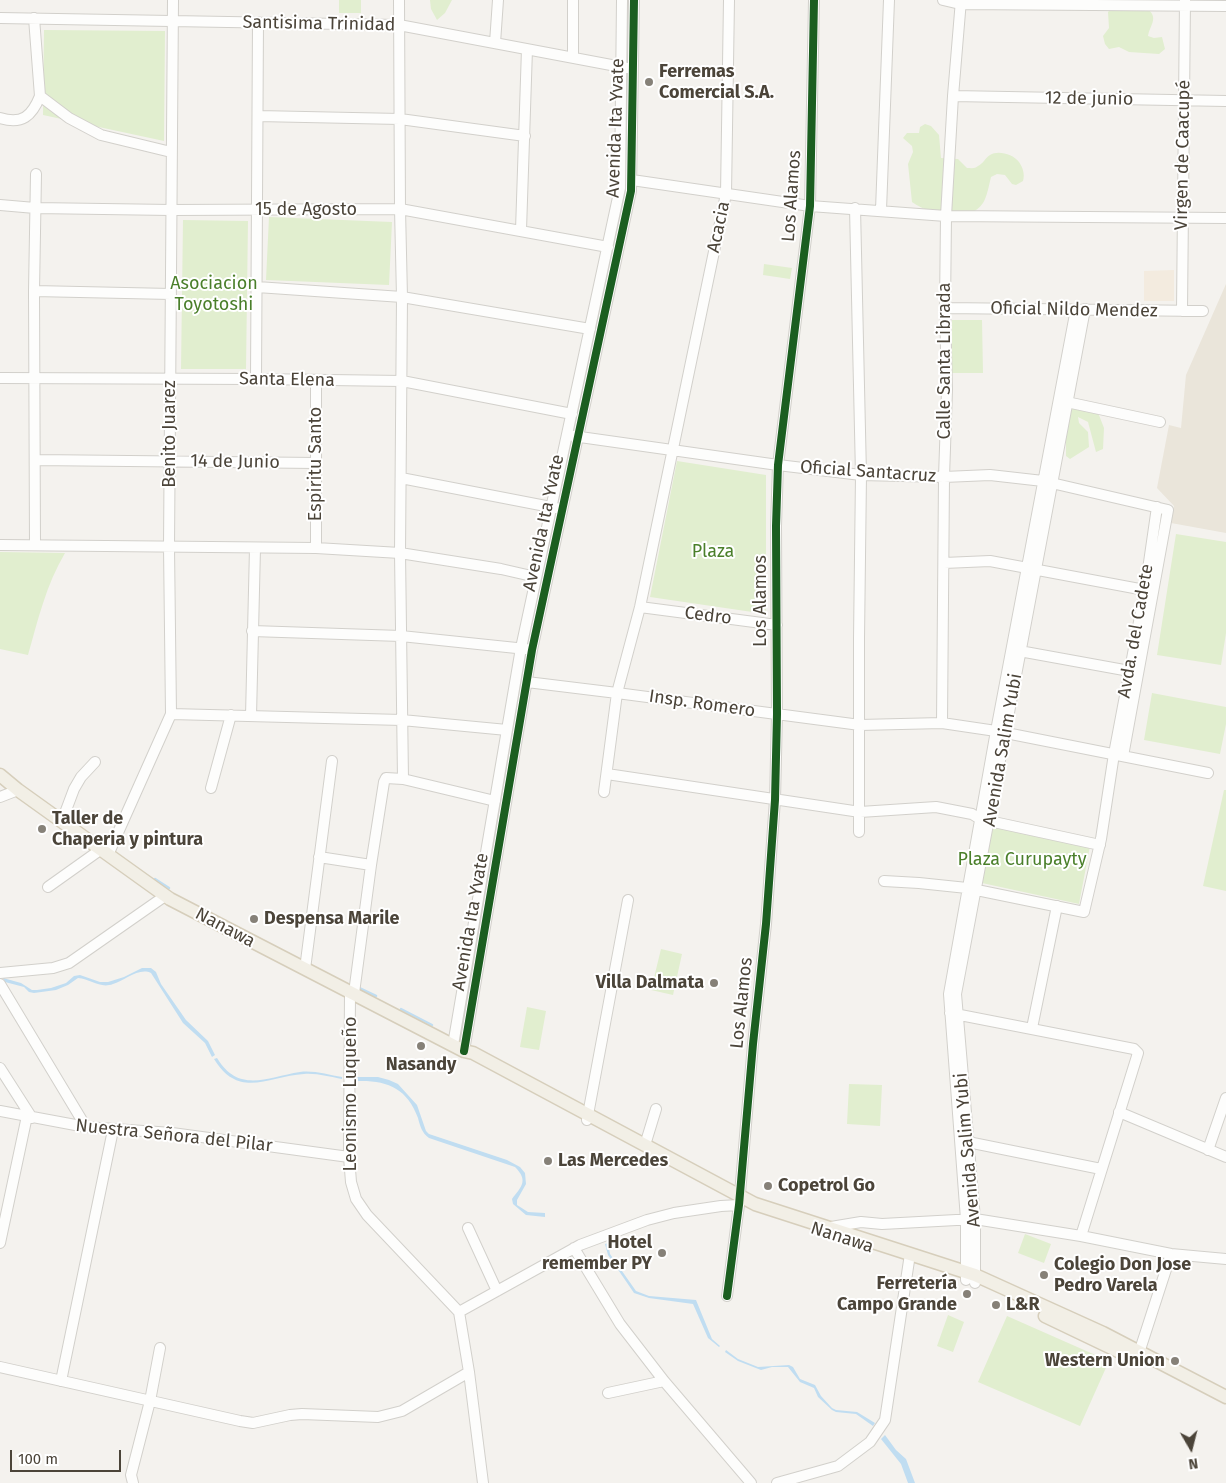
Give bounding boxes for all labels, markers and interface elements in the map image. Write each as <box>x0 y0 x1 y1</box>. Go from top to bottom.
street label: Santisima Trinidad <box>242 12 396 36</box>
street label: Avenida Ita Yvate <box>603 58 629 198</box>
place label: Ferremas Comercial S.A. <box>659 61 774 104</box>
marker: Ferremas Comercial S.A. <box>643 76 655 88</box>
street label: Virgen de Caacupé <box>1171 80 1195 230</box>
street label: 12 de junio <box>1045 87 1133 111</box>
street label: Los Alamos <box>778 149 806 243</box>
street label: 15 de Agosto <box>255 199 357 221</box>
street label: Acacia <box>703 199 735 255</box>
park label: Asociacion Toyotoshi <box>170 273 258 316</box>
street label: Calle Santa Librada <box>934 282 956 440</box>
street label: Oficial Nildo Mendez <box>990 298 1158 322</box>
street label: Santa Elena <box>239 368 335 392</box>
street label: Benito Juarez <box>159 380 181 488</box>
street label: Espiritu Santo <box>305 407 327 521</box>
street label: 14 de Junio <box>190 450 280 474</box>
street label: Avenida Ita Yvate <box>519 453 569 593</box>
street label: Oficial Santacruz <box>799 456 937 488</box>
park label: Plaza <box>692 541 734 563</box>
street label: Los Alamos <box>750 555 772 647</box>
street label: Avda. del Cadete <box>1114 562 1158 700</box>
street label: Cedro <box>683 602 733 630</box>
street label: Avenida Salim Yubi <box>979 672 1027 828</box>
street label: Insp. Romero <box>647 686 757 722</box>
place label: Taller de Chaperia y pintura <box>52 808 203 851</box>
marker: Taller de Chaperia y pintura <box>36 823 48 835</box>
park label: Plaza Curupayty <box>957 849 1087 871</box>
street label: Avenida Ita Yvate <box>448 851 494 993</box>
street label: Nanawa <box>191 903 259 953</box>
place label: Despensa Marile <box>264 908 400 930</box>
marker: Despensa Marile <box>248 913 260 925</box>
street label: Los Alamos <box>726 956 758 1050</box>
place label: Villa Dalmata <box>596 972 704 994</box>
marker: Villa Dalmata <box>708 977 720 989</box>
street label: Leonismo Luqueño <box>340 1017 362 1171</box>
marker: Nasandy <box>415 1040 427 1052</box>
place label: Nasandy <box>386 1054 456 1076</box>
street label: Avenida Salim Yubi <box>950 1072 986 1228</box>
street label: Nuestra Señora del Pilar <box>74 1115 274 1157</box>
place label: Las Mercedes <box>558 1150 668 1172</box>
marker: Las Mercedes <box>542 1155 554 1167</box>
place label: Copetrol Go <box>778 1175 875 1197</box>
marker: Copetrol Go <box>762 1180 774 1192</box>
street label: Nanawa <box>808 1218 876 1258</box>
place label: Hotel remember PY <box>542 1232 652 1274</box>
marker: Hotel remember PY <box>656 1247 668 1259</box>
place label: Colegio Don Jose Pedro Varela <box>1054 1254 1191 1296</box>
marker: Colegio Don Jose Pedro Varela <box>1038 1269 1050 1281</box>
place label: Ferretería Campo Grande <box>837 1273 957 1316</box>
marker: Ferretería Campo Grande <box>961 1288 973 1300</box>
place label: L&R <box>1006 1294 1040 1316</box>
marker: L&R <box>990 1299 1002 1311</box>
place label: Western Union <box>1045 1350 1165 1372</box>
marker: Western Union <box>1169 1355 1181 1367</box>
north arrow <box>1166 1423 1216 1473</box>
scale bar <box>12 1440 124 1472</box>
text: 100 m <box>18 1450 58 1468</box>
text: N <box>1187 1454 1199 1472</box>

